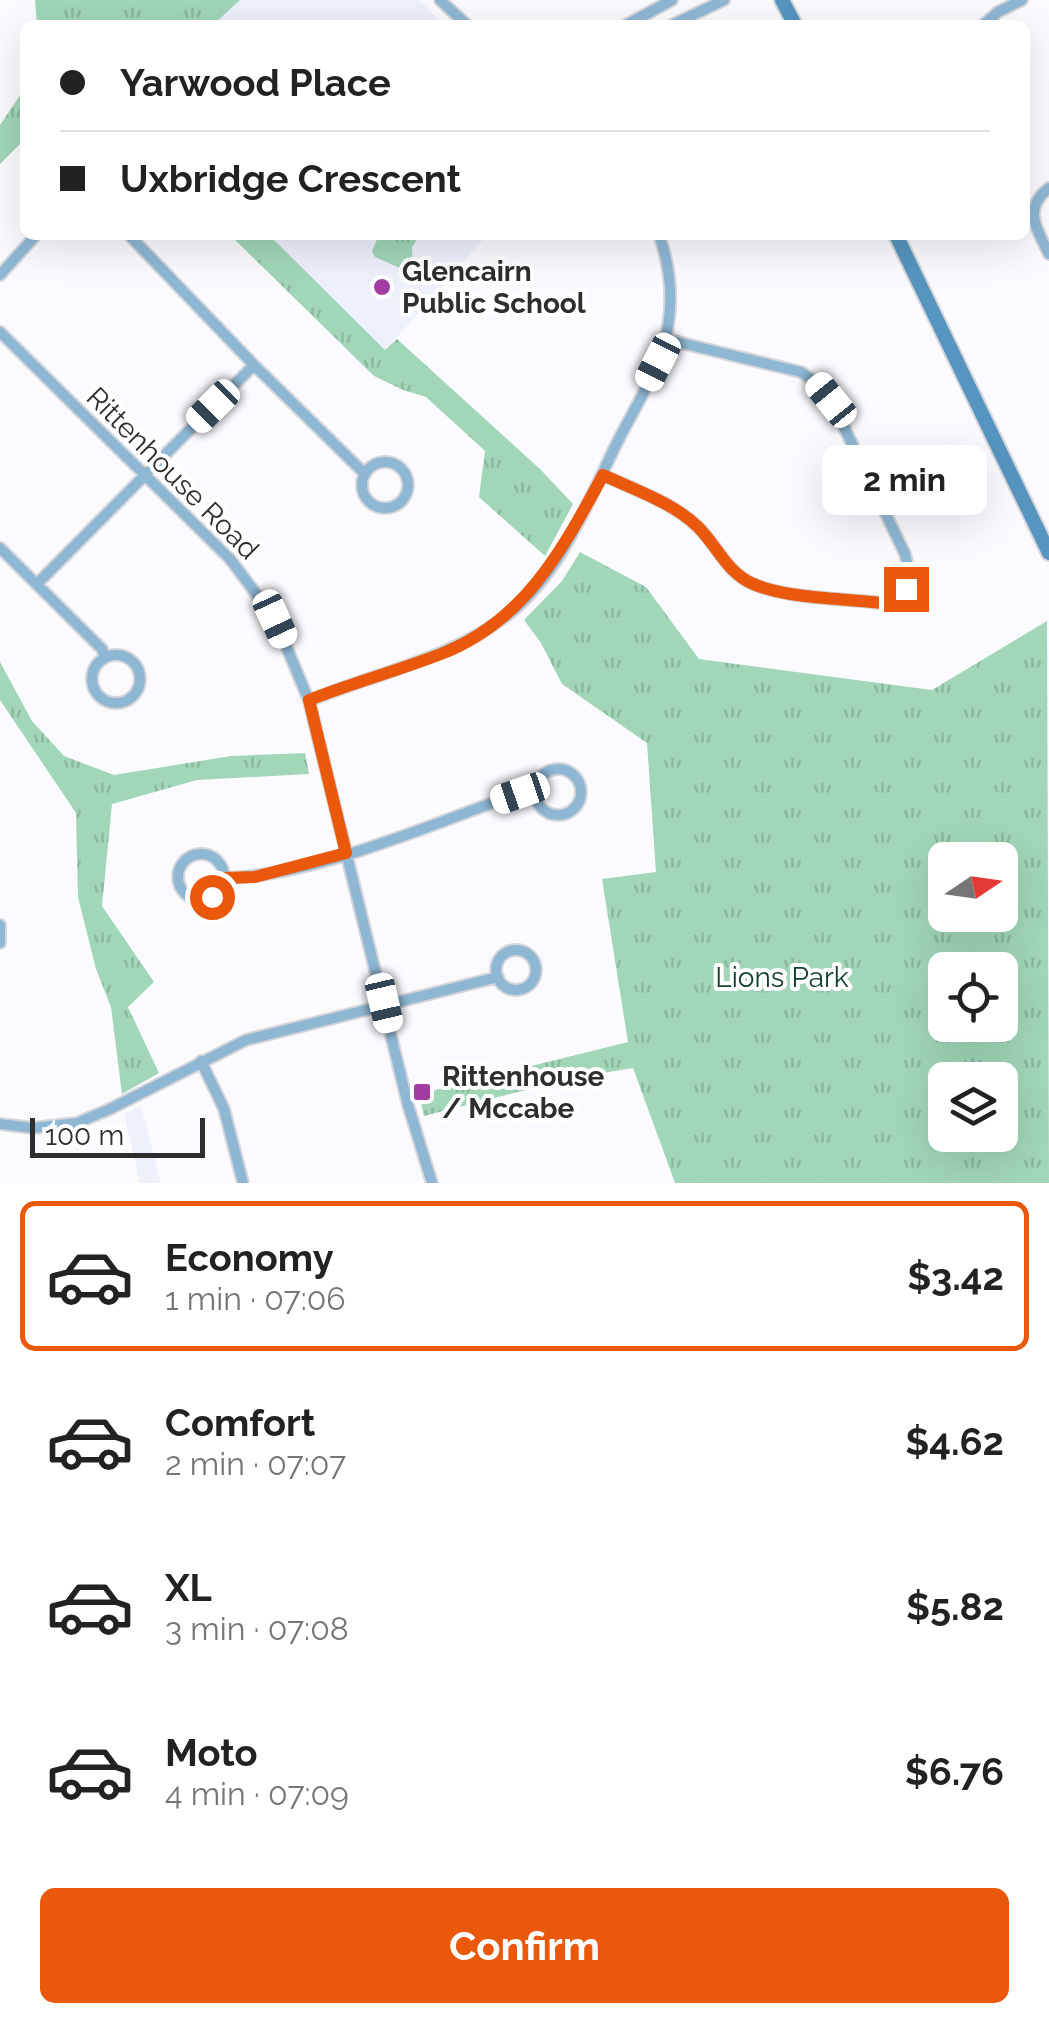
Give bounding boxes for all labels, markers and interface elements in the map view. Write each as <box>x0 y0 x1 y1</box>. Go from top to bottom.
text: Yarwood Place <box>120 60 391 105</box>
text: Uxbridge Crescent <box>120 156 461 201</box>
place label: Glencairn Public School <box>402 255 586 320</box>
marker: Glencairn Public School <box>371 276 393 298</box>
car <box>631 328 685 396</box>
car <box>800 367 862 433</box>
car <box>181 374 245 438</box>
street label: Rittenhouse Road <box>80 381 265 566</box>
callout: 2 min <box>824 444 988 514</box>
text: 2 min <box>863 461 946 498</box>
route end <box>884 567 929 612</box>
car <box>249 585 301 653</box>
car <box>487 769 553 817</box>
north arrow <box>928 842 1018 932</box>
map controls <box>928 842 1018 1152</box>
route start <box>190 875 235 920</box>
button: locate <box>928 952 1018 1042</box>
park label: Lions Park <box>715 961 849 994</box>
car <box>363 970 405 1036</box>
place label: Rittenhouse / Mccabe <box>442 1060 605 1125</box>
button: layers <box>928 1062 1018 1152</box>
marker: Rittenhouse / Mccabe <box>411 1081 433 1103</box>
scale bar <box>30 1113 205 1158</box>
text: 100 m <box>45 1119 124 1152</box>
icon: car <box>45 1231 135 1321</box>
text: Economy <box>165 1235 334 1280</box>
text: $3.42 <box>907 1254 1004 1299</box>
text: 1 min · 07:06 <box>165 1280 346 1317</box>
icon: car <box>45 1396 135 1486</box>
text: Comfort <box>165 1400 315 1445</box>
text: $4.62 <box>905 1419 1004 1464</box>
text: 2 min · 07:07 <box>165 1445 346 1482</box>
icon: car <box>45 1561 135 1651</box>
text: XL <box>165 1565 212 1610</box>
text: $5.82 <box>906 1584 1004 1629</box>
text: 3 min · 07:08 <box>165 1610 349 1647</box>
icon: car <box>45 1726 135 1816</box>
text: Moto <box>165 1730 258 1775</box>
text: $6.76 <box>905 1749 1004 1794</box>
text: 4 min · 07:09 <box>165 1775 349 1812</box>
button: Confirm <box>40 1888 1009 2003</box>

